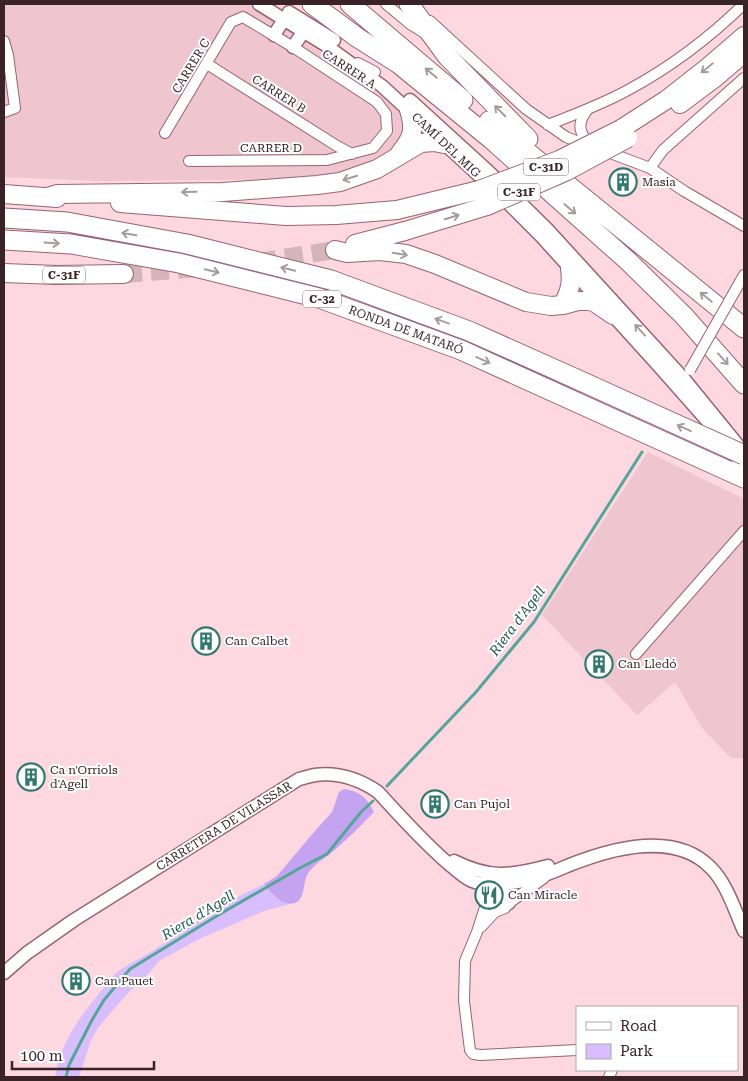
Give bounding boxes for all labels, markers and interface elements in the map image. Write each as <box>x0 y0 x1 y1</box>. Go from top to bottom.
street label: CARRER C <box>169 36 213 96</box>
street label: CARRER A <box>320 46 379 92</box>
one-way arrow <box>701 62 714 73</box>
one-way arrow <box>425 68 438 79</box>
street label: CARRER B <box>250 72 308 116</box>
one-way arrow <box>493 105 506 117</box>
street label: CAMÍ DEL MIG <box>409 110 484 181</box>
street label: CARRER D <box>240 141 302 155</box>
road number: C-31D <box>524 158 568 176</box>
building icon: Masia <box>608 167 638 197</box>
one-way arrow <box>343 174 359 184</box>
place label: Masia <box>642 175 676 189</box>
road number: C-31F <box>498 183 540 200</box>
one-way arrow <box>181 188 197 197</box>
one-way arrow <box>563 203 576 214</box>
one-way arrow <box>443 211 459 221</box>
one-way arrow <box>122 228 138 238</box>
one-way arrow <box>44 239 60 248</box>
one-way arrow <box>392 249 408 259</box>
one-way arrow <box>280 264 296 274</box>
road number: C-31F <box>43 266 85 284</box>
one-way arrow <box>204 267 220 276</box>
road number: C-32 <box>303 290 341 308</box>
one-way arrow <box>700 292 713 303</box>
street label: RONDA DE MATARÓ <box>347 303 465 357</box>
one-way arrow <box>434 316 450 325</box>
one-way arrow <box>635 324 646 337</box>
one-way arrow <box>717 352 729 365</box>
one-way arrow <box>475 356 490 365</box>
one-way arrow <box>677 422 692 432</box>
water label: Riera d'Agell <box>485 583 548 660</box>
building icon: Can Calbet <box>191 626 221 656</box>
place label: Can Calbet <box>225 634 289 648</box>
building icon: Can Lledó <box>584 649 614 679</box>
place label: Can Lledó <box>618 657 677 671</box>
building icon: Ca n'Orriols d'Agell <box>16 762 46 792</box>
place label: Ca n'Orriols d'Agell <box>50 763 118 791</box>
street label: CARRETERA DE VILASSAR <box>154 778 295 874</box>
building icon: Can Pujol <box>420 789 450 819</box>
place label: Can Pujol <box>454 797 510 811</box>
restaurant icon: Can Miracle <box>474 880 504 910</box>
water label: Riera d'Agell <box>158 887 238 944</box>
place label: Can Miracle <box>508 888 578 902</box>
building icon: Can Pauet <box>61 966 91 996</box>
place label: Can Pauet <box>95 974 154 988</box>
legend <box>576 1006 738 1071</box>
text: Road <box>620 1017 657 1035</box>
scale bar <box>12 1038 155 1070</box>
text: Park <box>620 1042 654 1060</box>
text: 100 m <box>20 1047 63 1065</box>

